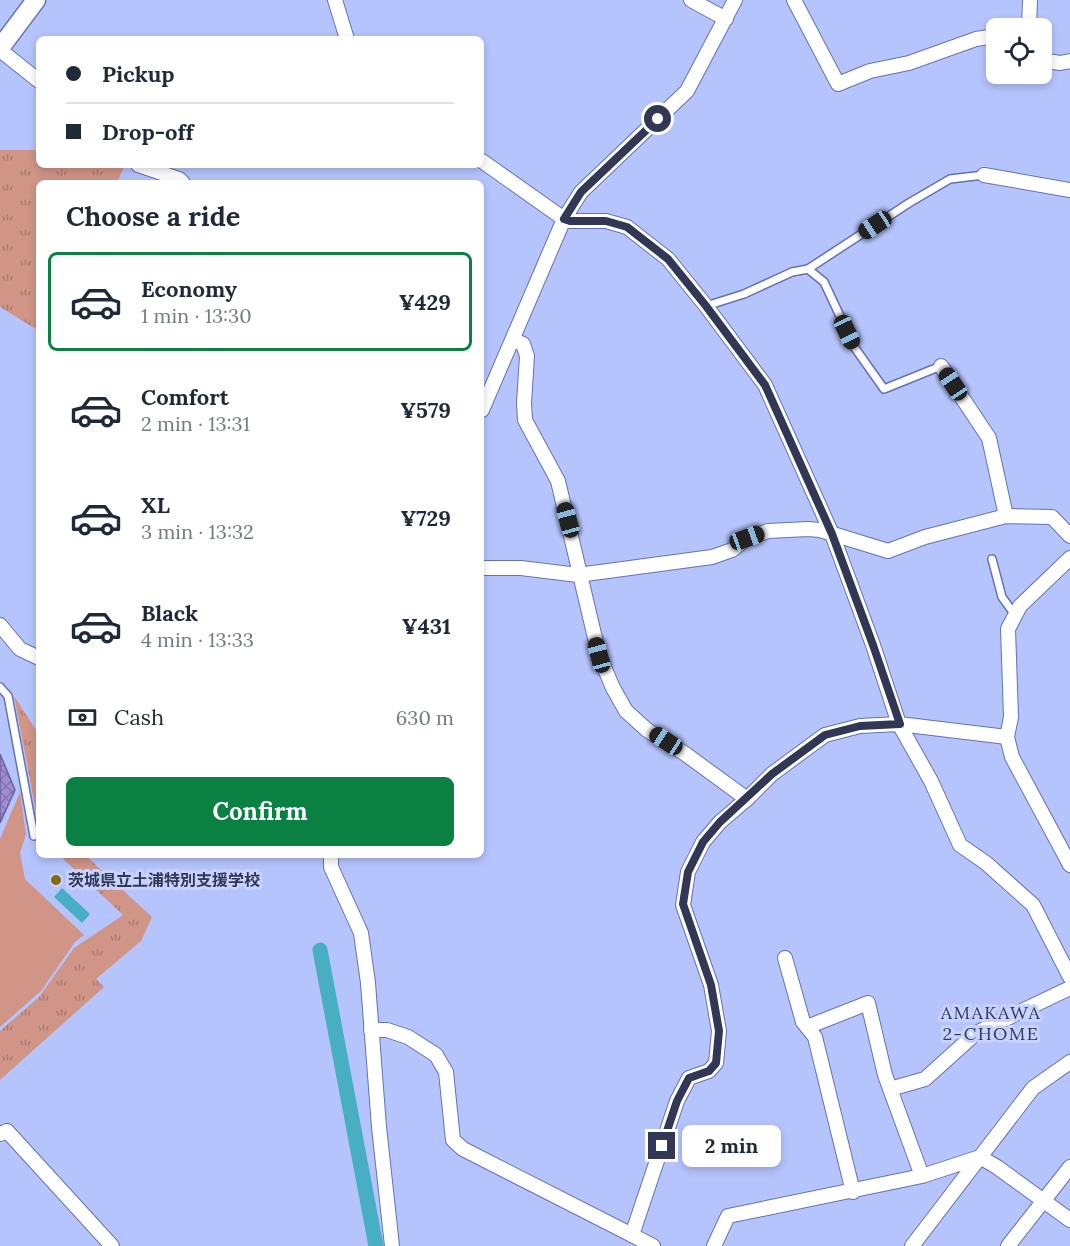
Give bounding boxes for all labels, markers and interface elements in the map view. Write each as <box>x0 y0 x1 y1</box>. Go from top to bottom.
map controls <box>986 18 1052 84</box>
button: locate <box>986 18 1052 84</box>
text: Pickup <box>102 60 175 88</box>
route start <box>644 105 671 132</box>
text: Drop-off <box>102 118 194 146</box>
text: Choose a ride <box>66 199 240 233</box>
car <box>855 208 895 242</box>
icon: car <box>69 275 123 329</box>
text: Economy <box>141 275 237 303</box>
text: ¥429 <box>399 288 451 316</box>
text: 1 min · 13:30 <box>141 303 252 328</box>
car <box>831 312 863 352</box>
car <box>935 364 971 404</box>
icon: car <box>69 383 123 437</box>
text: Comfort <box>141 383 229 411</box>
text: ¥579 <box>400 396 451 424</box>
text: 2 min · 13:31 <box>141 411 250 436</box>
icon: car <box>69 491 123 545</box>
text: XL <box>141 491 170 519</box>
car <box>555 500 581 540</box>
text: ¥729 <box>400 504 451 532</box>
text: 3 min · 13:32 <box>141 519 254 544</box>
car <box>727 523 767 553</box>
icon: car <box>69 599 123 653</box>
text: Black <box>141 599 198 627</box>
text: ¥431 <box>402 612 451 640</box>
text: 4 min · 13:33 <box>141 627 254 652</box>
car <box>586 635 612 675</box>
icon: cash <box>66 701 99 734</box>
text: Cash <box>114 703 164 731</box>
text: 630 m <box>396 705 454 730</box>
car <box>646 724 686 758</box>
button: Confirm <box>66 777 454 846</box>
place label: 茨城県立土浦特別支援学校 <box>68 870 260 890</box>
marker: 茨城県立土浦特別支援学校 <box>49 873 63 887</box>
district label: AMAKAWA 2-CHOME <box>940 1001 1041 1045</box>
callout: 2 min <box>683 1125 782 1167</box>
route end <box>648 1132 675 1159</box>
text: 2 min <box>705 1133 758 1158</box>

